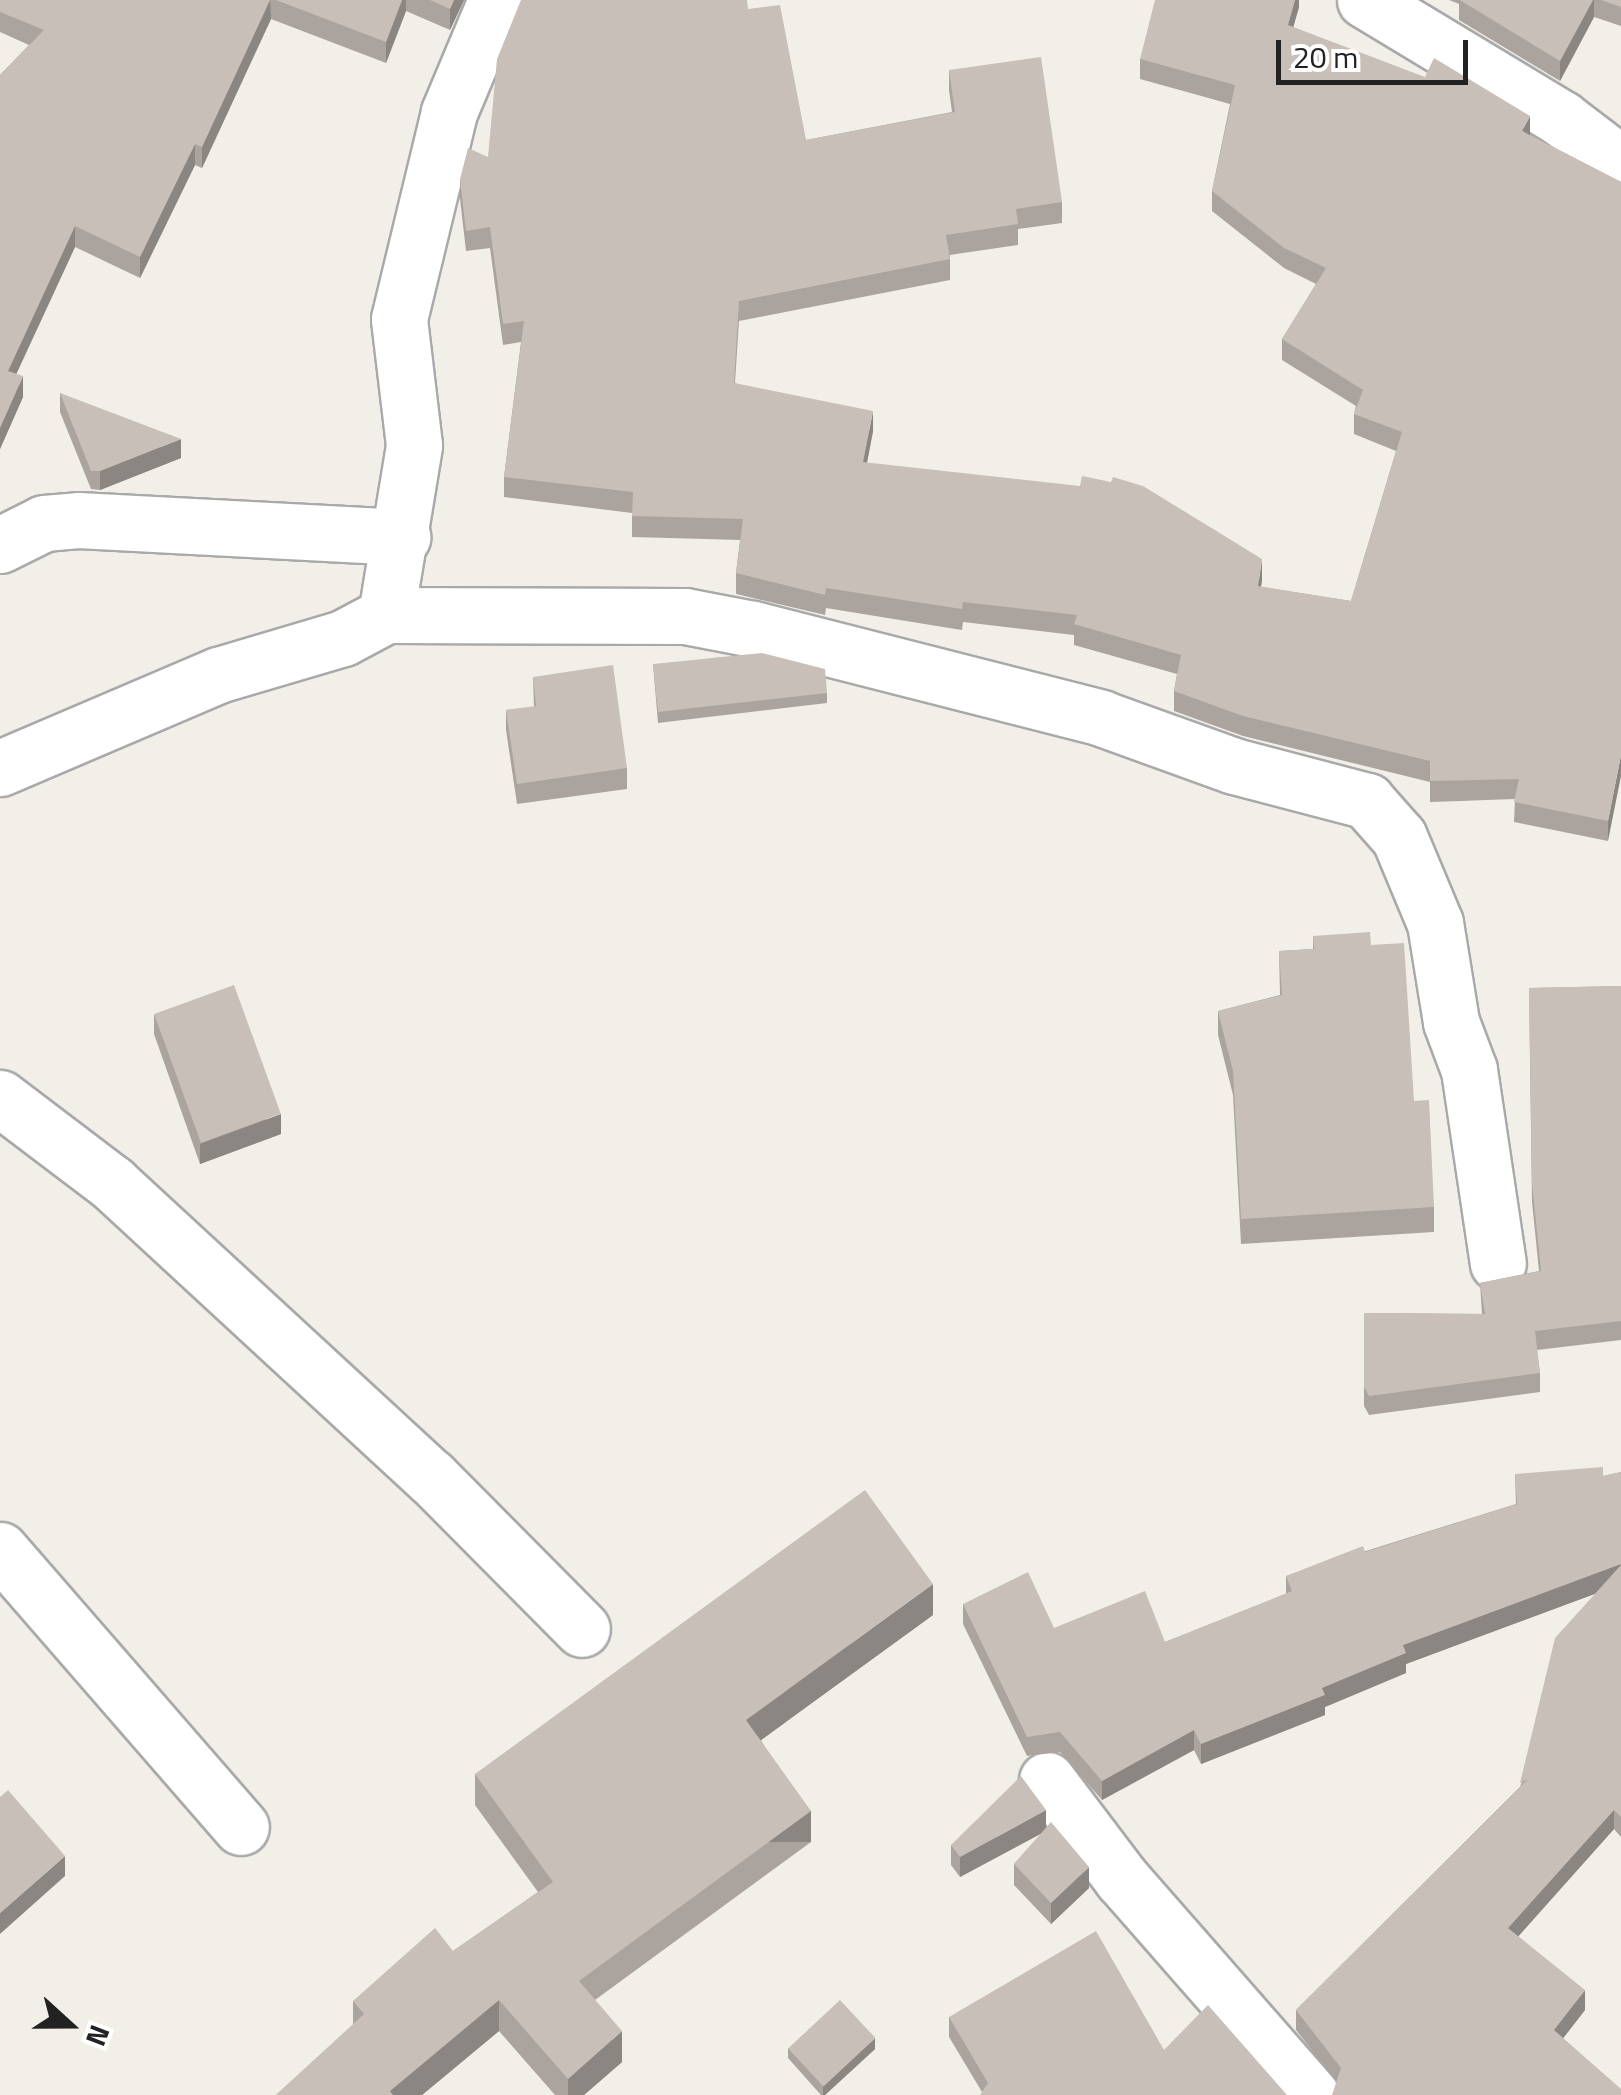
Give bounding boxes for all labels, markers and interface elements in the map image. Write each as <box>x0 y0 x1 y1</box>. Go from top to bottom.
scale bar <box>1281 20 1474 82</box>
text: 20 m <box>1293 34 1358 80</box>
north arrow <box>20 1975 120 2075</box>
text: N <box>75 2019 122 2053</box>

